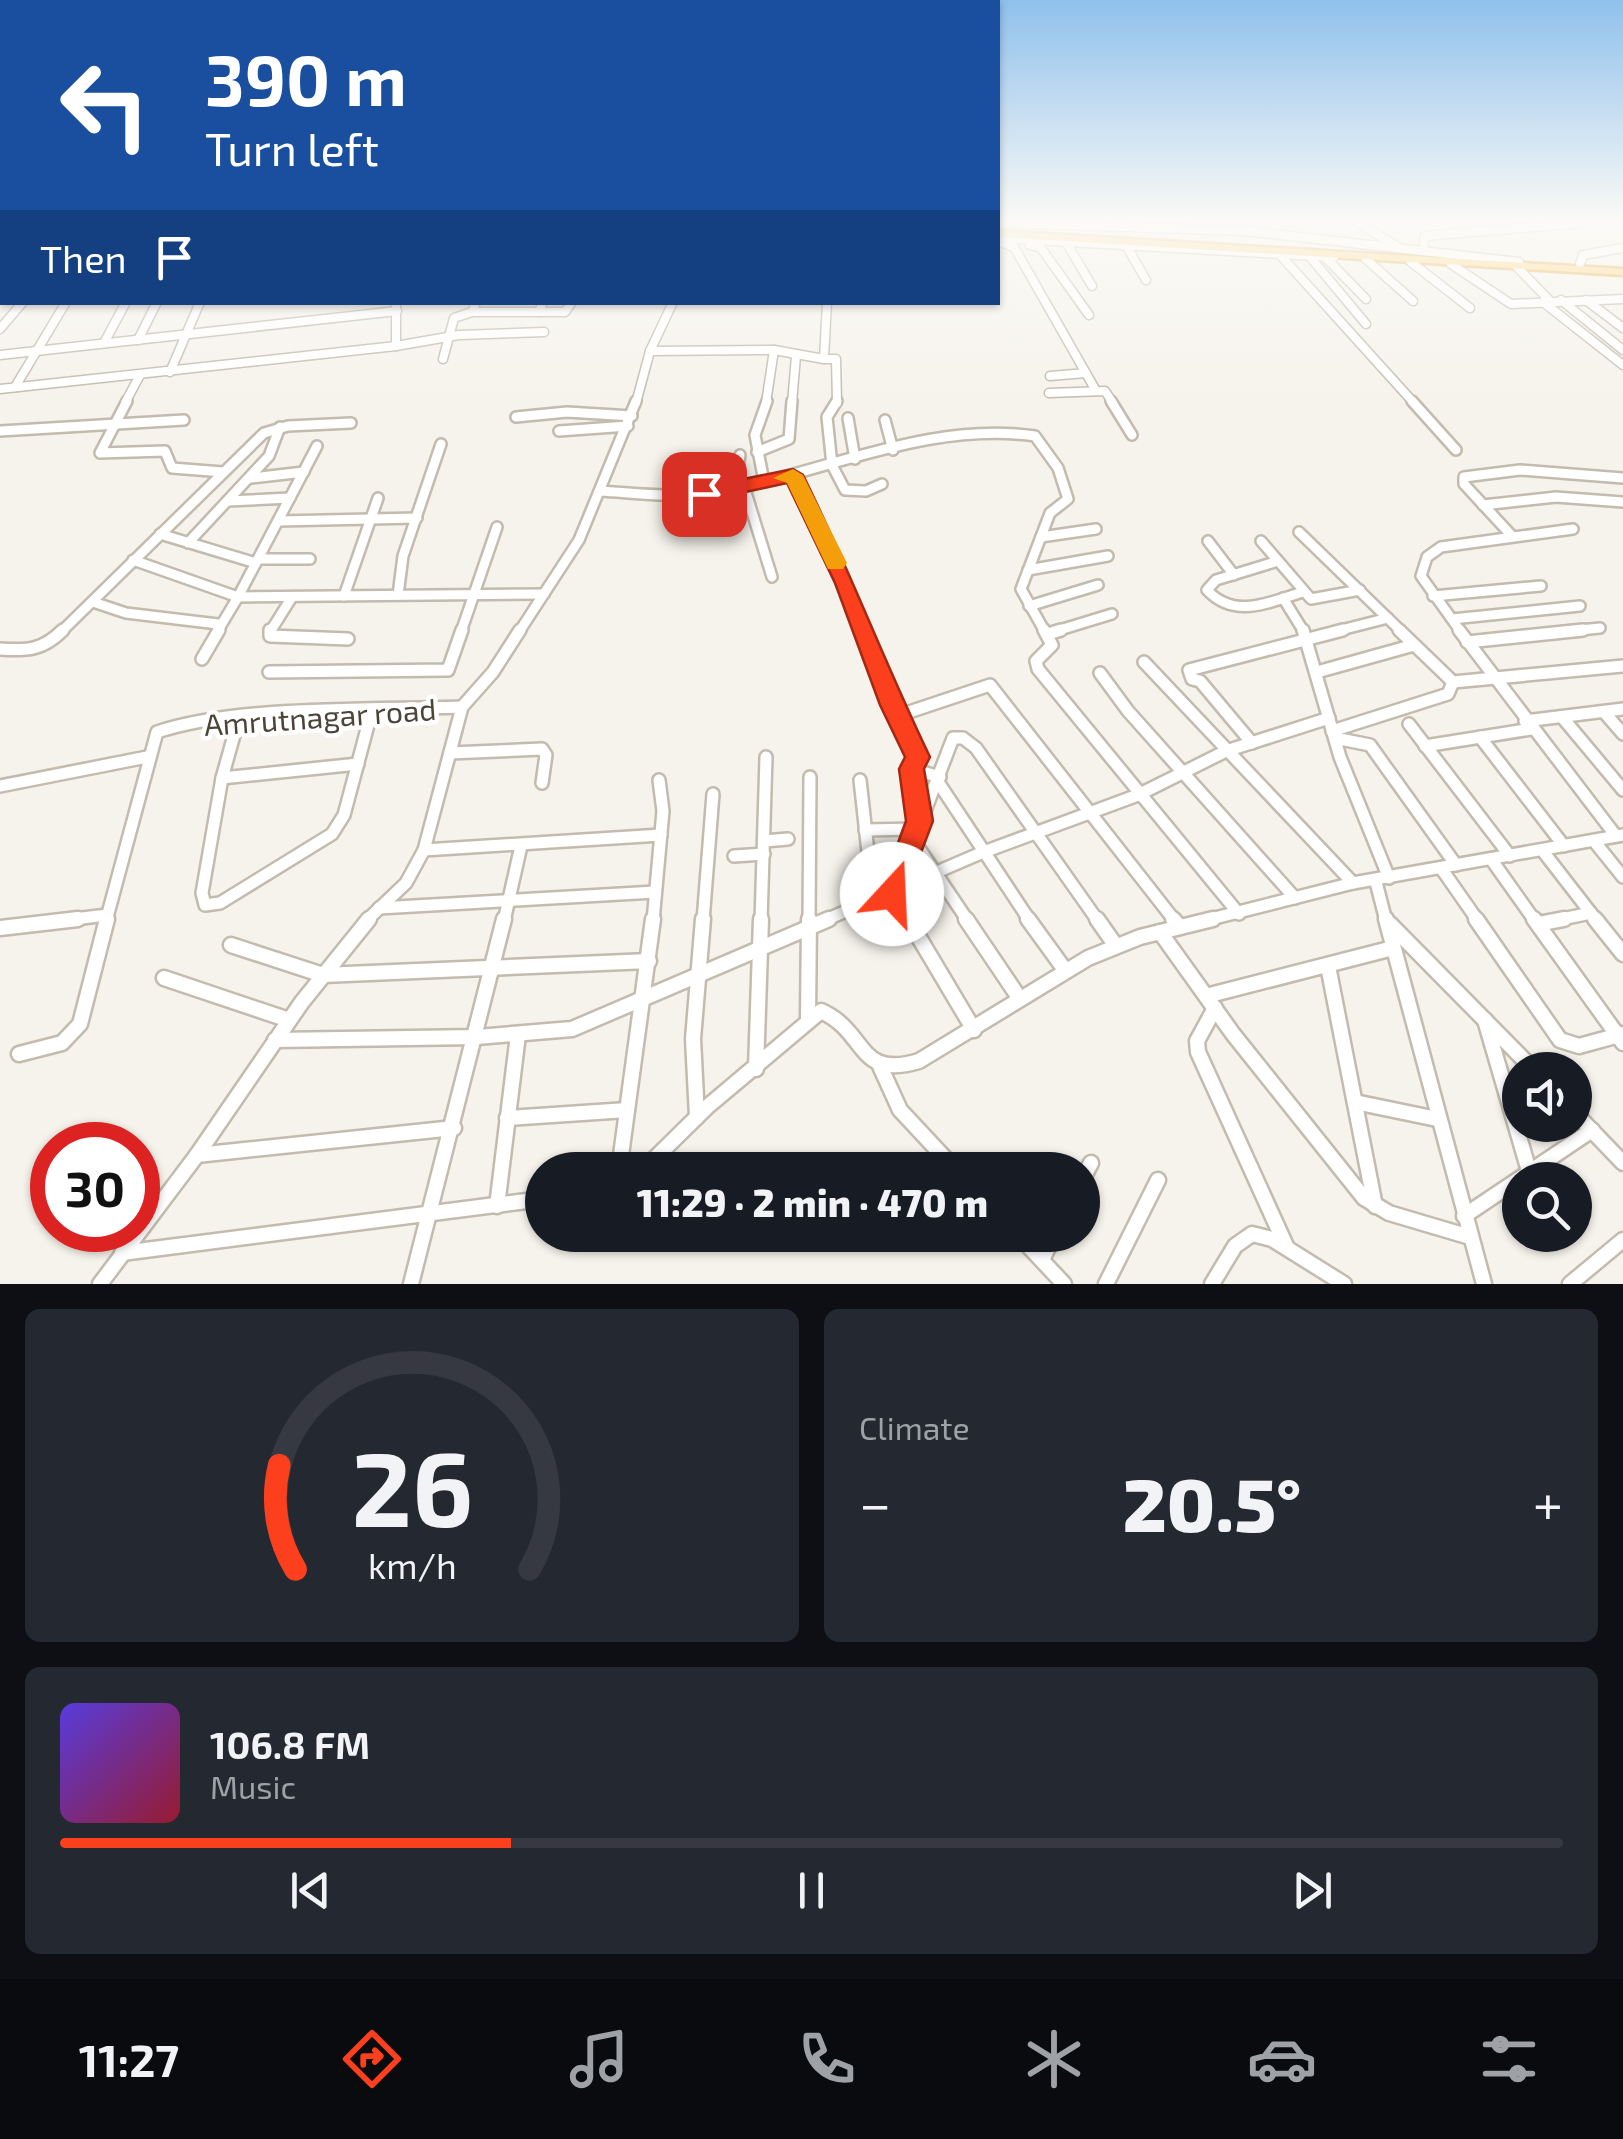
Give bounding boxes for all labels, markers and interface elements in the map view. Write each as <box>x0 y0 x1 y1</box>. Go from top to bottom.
text: 390 m <box>205 36 407 120</box>
icon: left <box>40 40 170 170</box>
text: Turn left <box>205 121 379 175</box>
icon: arrive <box>147 230 202 285</box>
text: Then <box>40 235 127 281</box>
pin <box>662 452 747 537</box>
icon: arrive <box>677 467 732 522</box>
street label: Amrutnagar road <box>203 690 437 742</box>
position arrow <box>840 842 944 946</box>
map controls <box>1502 1052 1592 1252</box>
button: sound <box>1502 1052 1592 1142</box>
speed limit sign: 30 <box>30 1122 160 1252</box>
button: search <box>1502 1162 1592 1252</box>
text: 11:29 · 2 min · 470 m <box>637 1179 988 1225</box>
text: Climate <box>859 1408 970 1446</box>
text: 26 <box>351 1423 473 1548</box>
text: 20.5° <box>1123 1457 1301 1547</box>
text: − <box>859 1469 891 1535</box>
text: + <box>1533 1469 1563 1535</box>
text: km/h <box>368 1543 456 1586</box>
text: 106.8 FM <box>210 1721 370 1767</box>
text: Music <box>210 1767 296 1805</box>
icon: previous <box>283 1863 338 1918</box>
icon: pause <box>784 1863 839 1918</box>
icon: next <box>1285 1863 1340 1918</box>
icon: directions <box>337 2024 407 2094</box>
icon: music <box>564 2024 634 2094</box>
icon: phone <box>792 2024 862 2094</box>
icon: climate <box>1019 2024 1089 2094</box>
icon: car <box>1247 2024 1317 2094</box>
icon: filters <box>1474 2024 1544 2094</box>
text: 11:27 <box>79 2032 179 2086</box>

